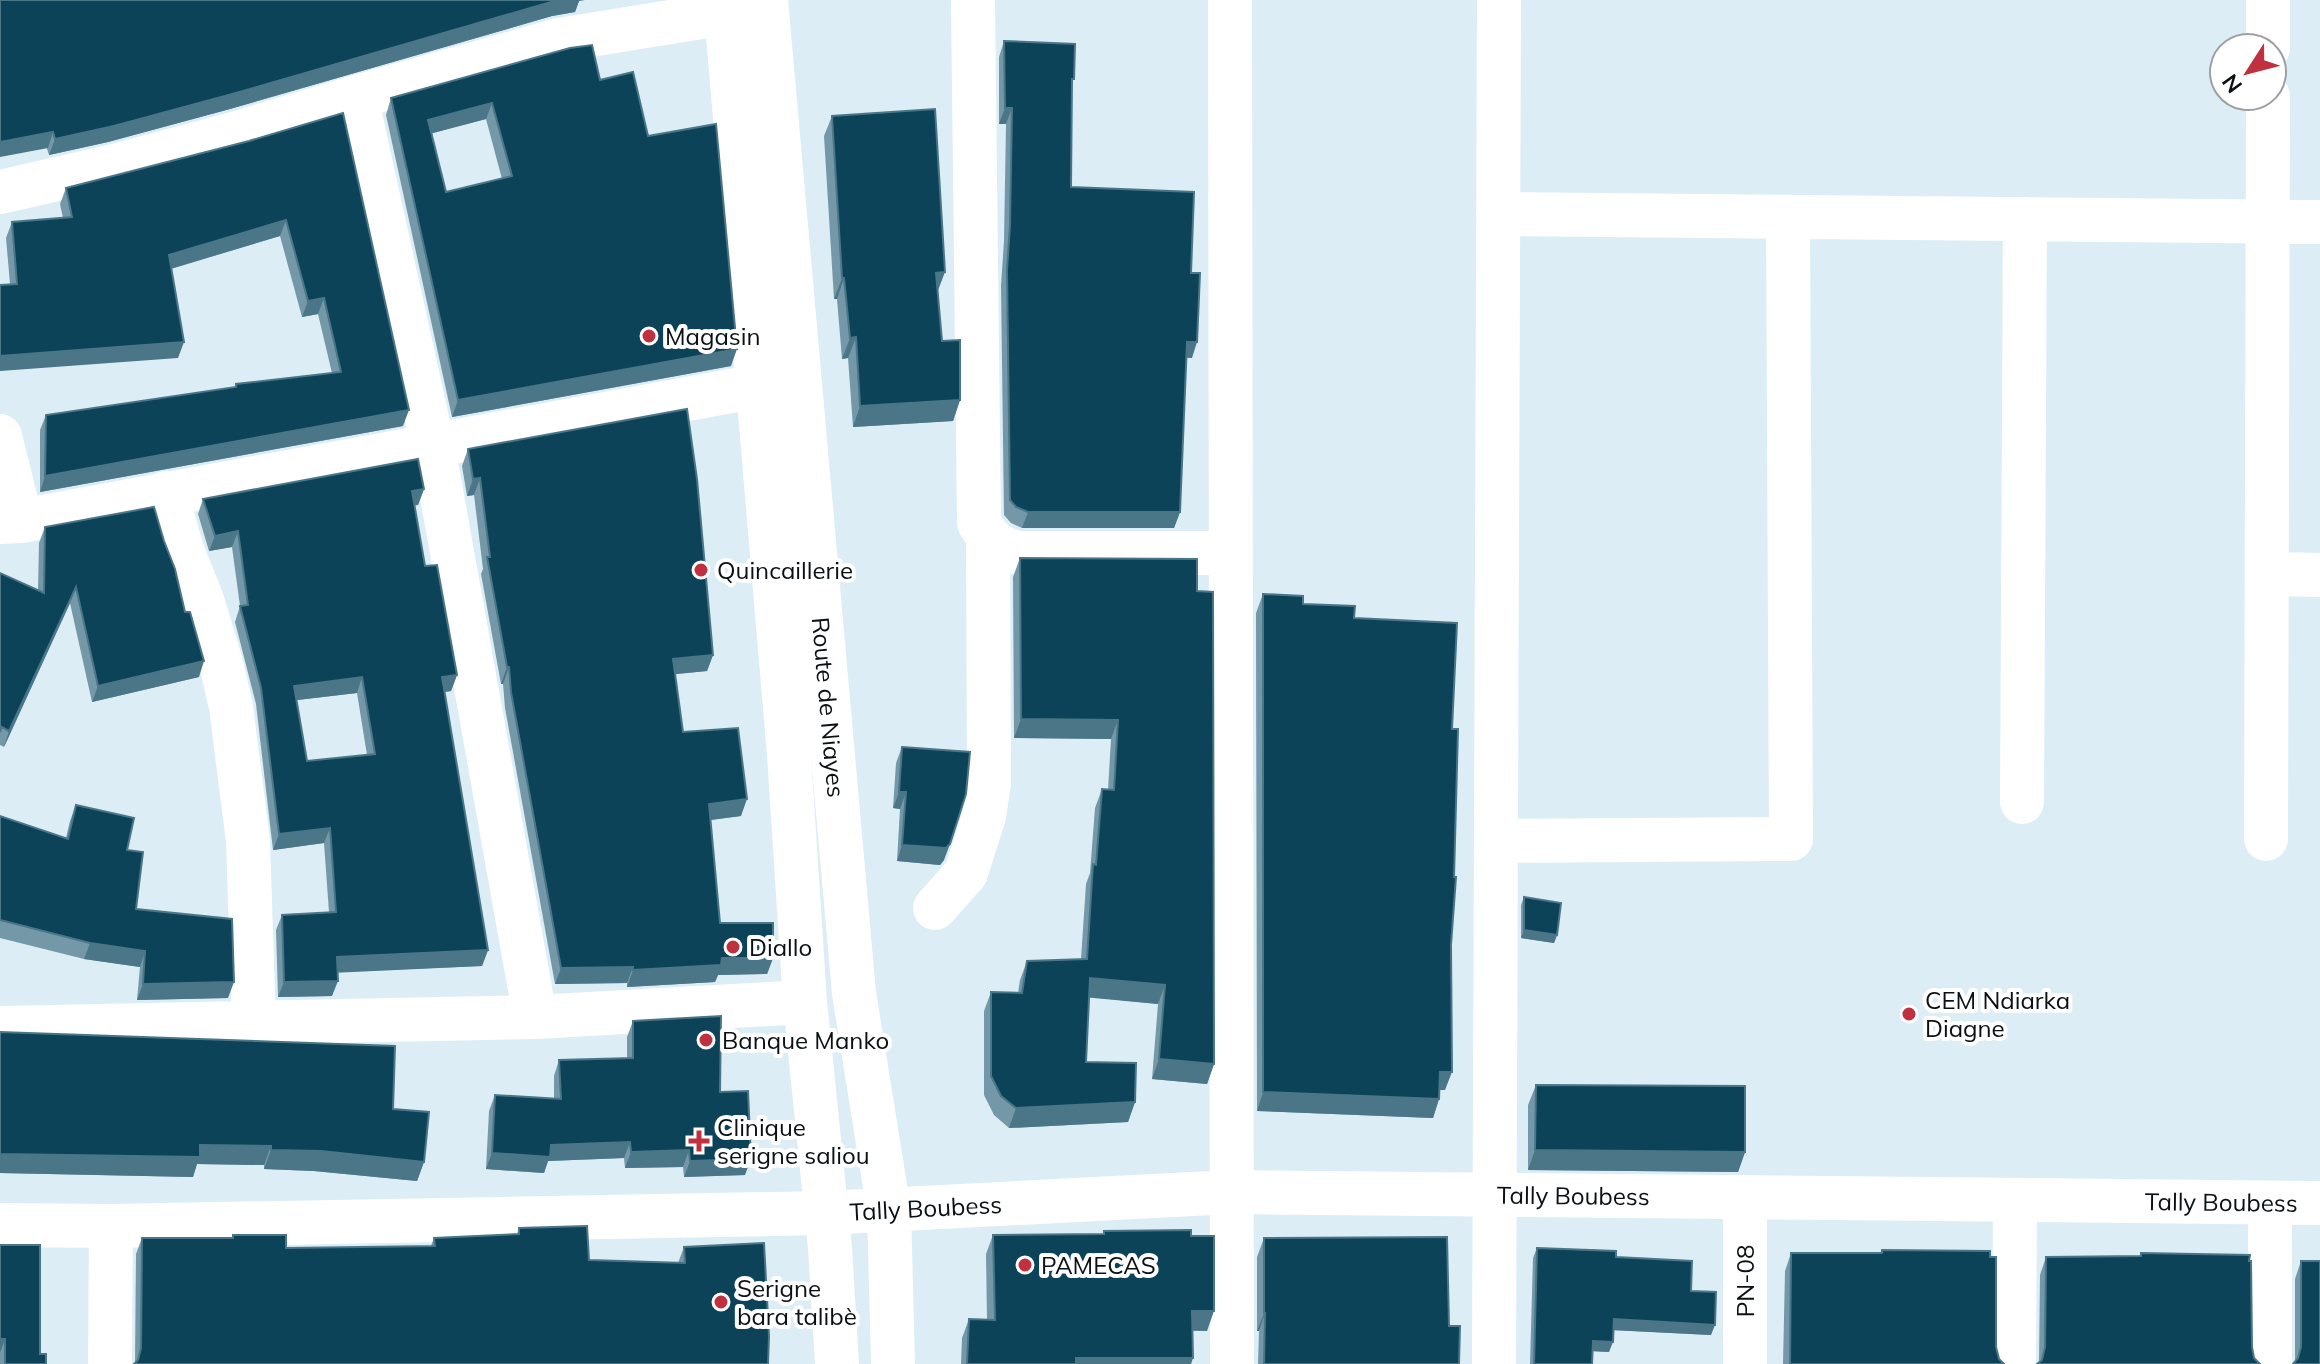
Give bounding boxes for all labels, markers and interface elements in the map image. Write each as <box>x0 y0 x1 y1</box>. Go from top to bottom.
north arrow <box>2208 32 2288 112</box>
text: N <box>2216 69 2248 99</box>
place label: Magasin <box>665 321 761 351</box>
marker: Magasin <box>640 327 658 345</box>
place label: Quincaillerie <box>717 555 853 585</box>
marker: Quincaillerie <box>692 561 710 579</box>
street label: Route de Niayes <box>806 616 852 799</box>
place label: Diallo <box>749 932 812 962</box>
marker: Diallo <box>724 938 742 956</box>
place label: CEM Ndiarka Diagne <box>1925 985 2070 1043</box>
marker: CEM Ndiarka Diagne <box>1900 1005 1918 1023</box>
place label: Banque Manko <box>722 1025 889 1055</box>
marker: Banque Manko <box>697 1031 715 1049</box>
place label: Clinique serigne saliou <box>717 1112 870 1170</box>
marker: Clinique serigne saliou <box>688 1130 710 1152</box>
street label: Tally Boubess <box>1497 1180 1650 1211</box>
street label: Tally Boubess <box>2145 1186 2298 1218</box>
street label: Tally Boubess <box>849 1189 1003 1227</box>
street label: PN-08 <box>1730 1245 1760 1317</box>
place label: PAMECAS <box>1041 1250 1156 1280</box>
marker: PAMECAS <box>1016 1256 1034 1274</box>
place label: Serigne bara talibè <box>737 1273 857 1331</box>
marker: Serigne bara talibè <box>712 1293 730 1311</box>

